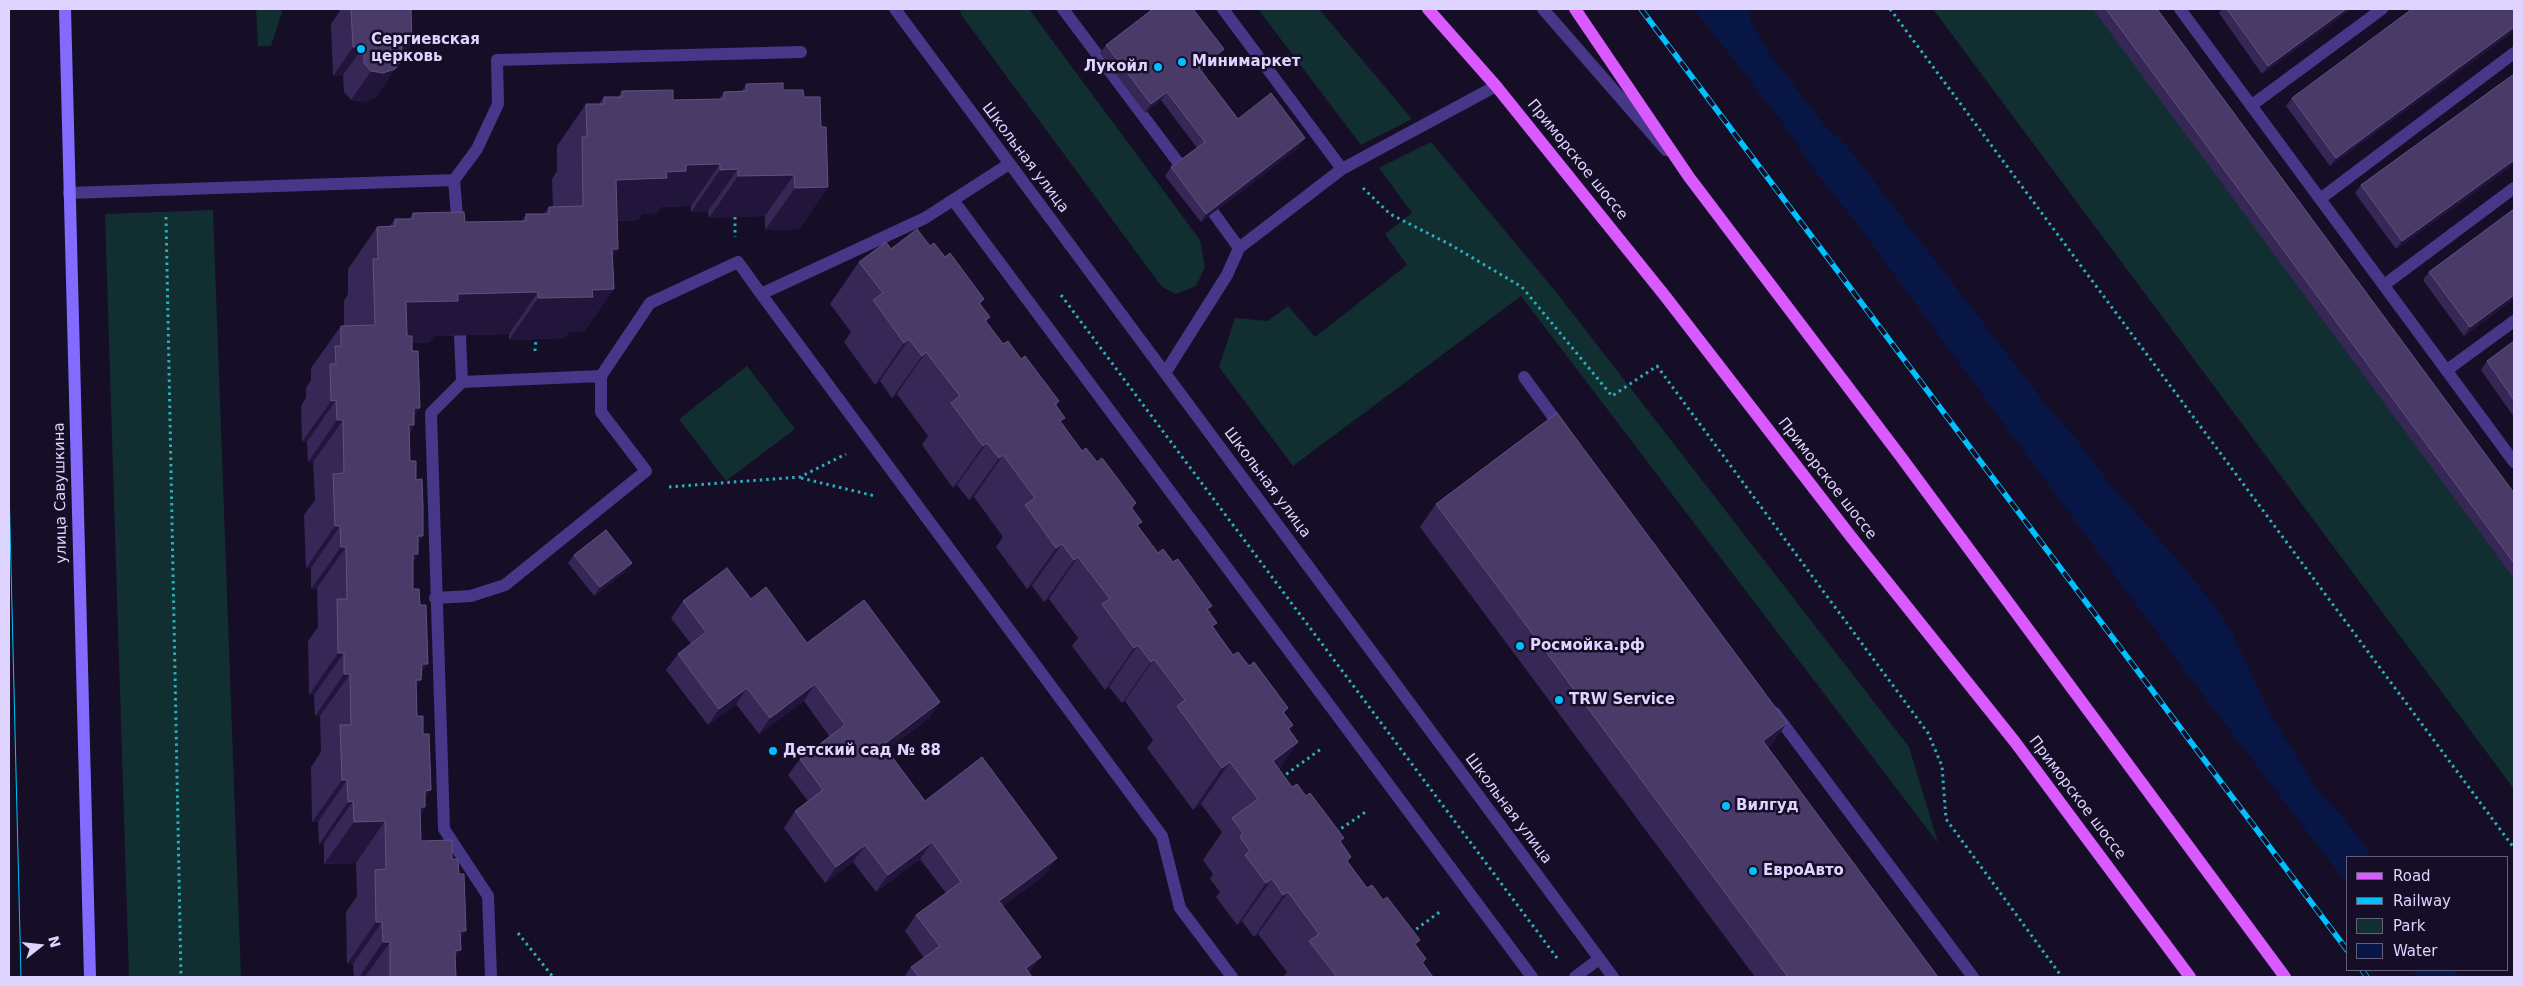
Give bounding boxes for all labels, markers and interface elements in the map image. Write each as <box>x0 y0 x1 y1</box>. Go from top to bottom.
place label: Сергиевская церковь <box>371 31 480 66</box>
marker: Сергиевская церковь <box>355 43 367 55</box>
place label: Минимаркет <box>1192 53 1300 71</box>
marker: Минимаркет <box>1176 56 1188 68</box>
place label: Лукойл <box>1084 58 1148 76</box>
marker: Лукойл <box>1152 61 1164 73</box>
street label: Приморское шоссе <box>1523 96 1631 224</box>
street label: Школьная улица <box>978 99 1072 217</box>
street label: Приморское шоссе <box>1774 414 1880 544</box>
street label: улица Савушкина <box>51 422 71 564</box>
street label: Школьная улица <box>1220 424 1314 542</box>
place label: Росмойка.рф <box>1530 637 1645 655</box>
marker: Росмойка.рф <box>1514 640 1526 652</box>
place label: TRW Service <box>1569 691 1675 709</box>
marker: TRW Service <box>1553 694 1565 706</box>
street label: Приморское шоссе <box>2025 733 2129 863</box>
place label: Детский сад № 88 <box>783 742 941 760</box>
marker: Детский сад № 88 <box>767 745 779 757</box>
street label: Школьная улица <box>1461 750 1555 868</box>
place label: Вилгуд <box>1736 797 1799 815</box>
marker: Вилгуд <box>1720 800 1732 812</box>
legend <box>2346 856 2508 971</box>
place label: ЕвроАвто <box>1763 862 1844 880</box>
marker: ЕвроАвто <box>1747 865 1759 877</box>
text: Road <box>2393 867 2431 885</box>
text: Railway <box>2393 892 2451 910</box>
text: Park <box>2393 917 2425 935</box>
north arrow <box>15 921 65 971</box>
text: N <box>45 934 64 950</box>
text: Water <box>2393 942 2437 960</box>

